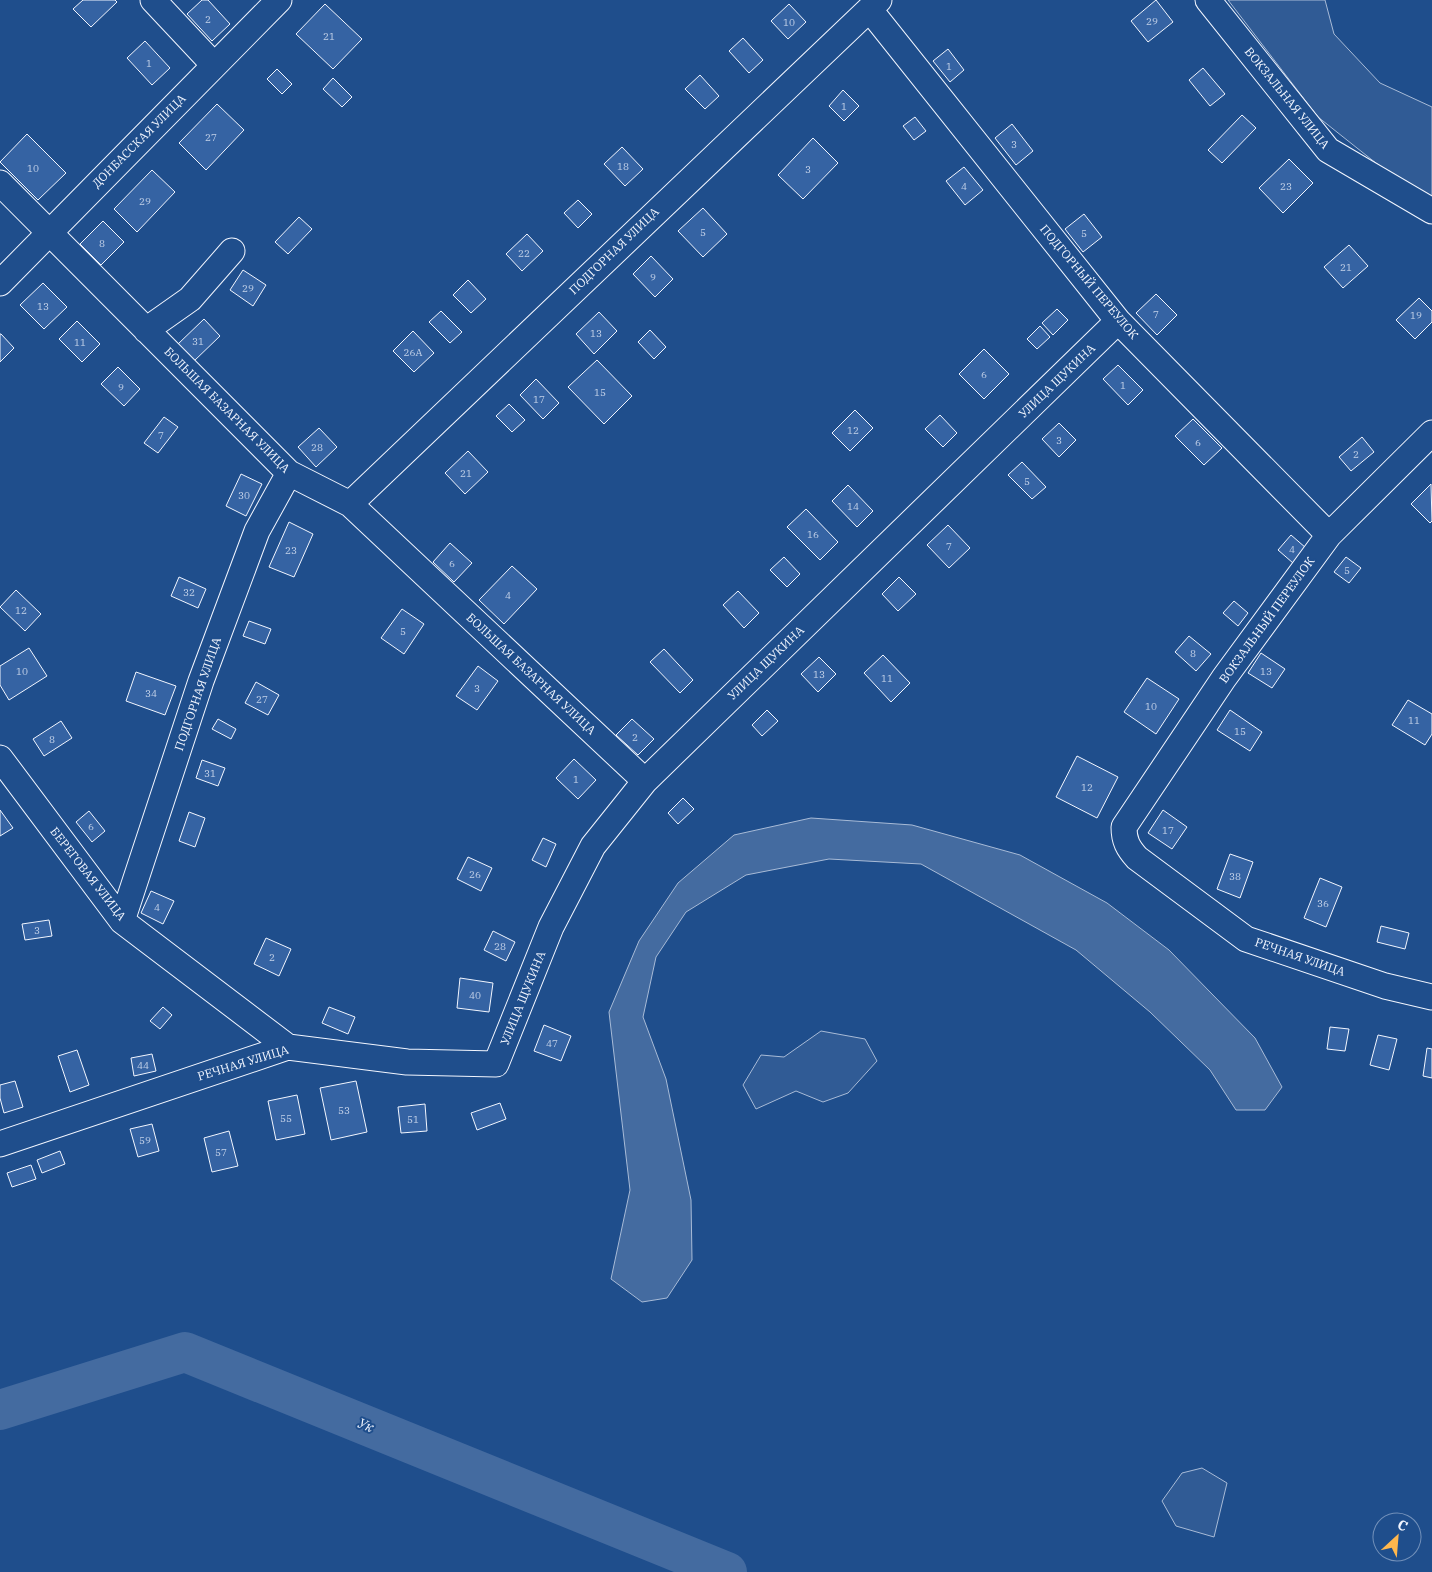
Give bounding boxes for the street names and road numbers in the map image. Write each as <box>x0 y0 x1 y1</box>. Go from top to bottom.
street label: ВОКЗАЛЬНАЯ УЛИЦА <box>1242 44 1333 152</box>
street label: ДОНБАССКАЯ УЛИЦА <box>89 90 189 191</box>
street label: ПОДГОРНАЯ УЛИЦА <box>566 203 662 297</box>
street label: ПОДГОРНЫЙ ПЕРЕУЛОК <box>1037 221 1142 343</box>
street label: УЛИЦА ЩУКИНА <box>1015 340 1098 421</box>
street label: БОЛЬШАЯ БАЗАРНАЯ УЛИЦА <box>161 344 294 476</box>
street label: ВОКЗАЛЬНЫЙ ПЕРЕУЛОК <box>1216 553 1318 686</box>
street label: БОЛЬШАЯ БАЗАРНАЯ УЛИЦА <box>463 610 600 738</box>
street label: УЛИЦА ЩУКИНА <box>724 622 807 703</box>
street label: ПОДГОРНАЯ УЛИЦА <box>171 634 224 753</box>
street label: БЕРЕГОВАЯ УЛИЦА <box>47 824 130 924</box>
street label: РЕЧНАЯ УЛИЦА <box>1253 934 1348 979</box>
street label: УЛИЦА ЩУКИНА <box>497 948 549 1047</box>
street label: РЕЧНАЯ УЛИЦА <box>196 1041 291 1083</box>

